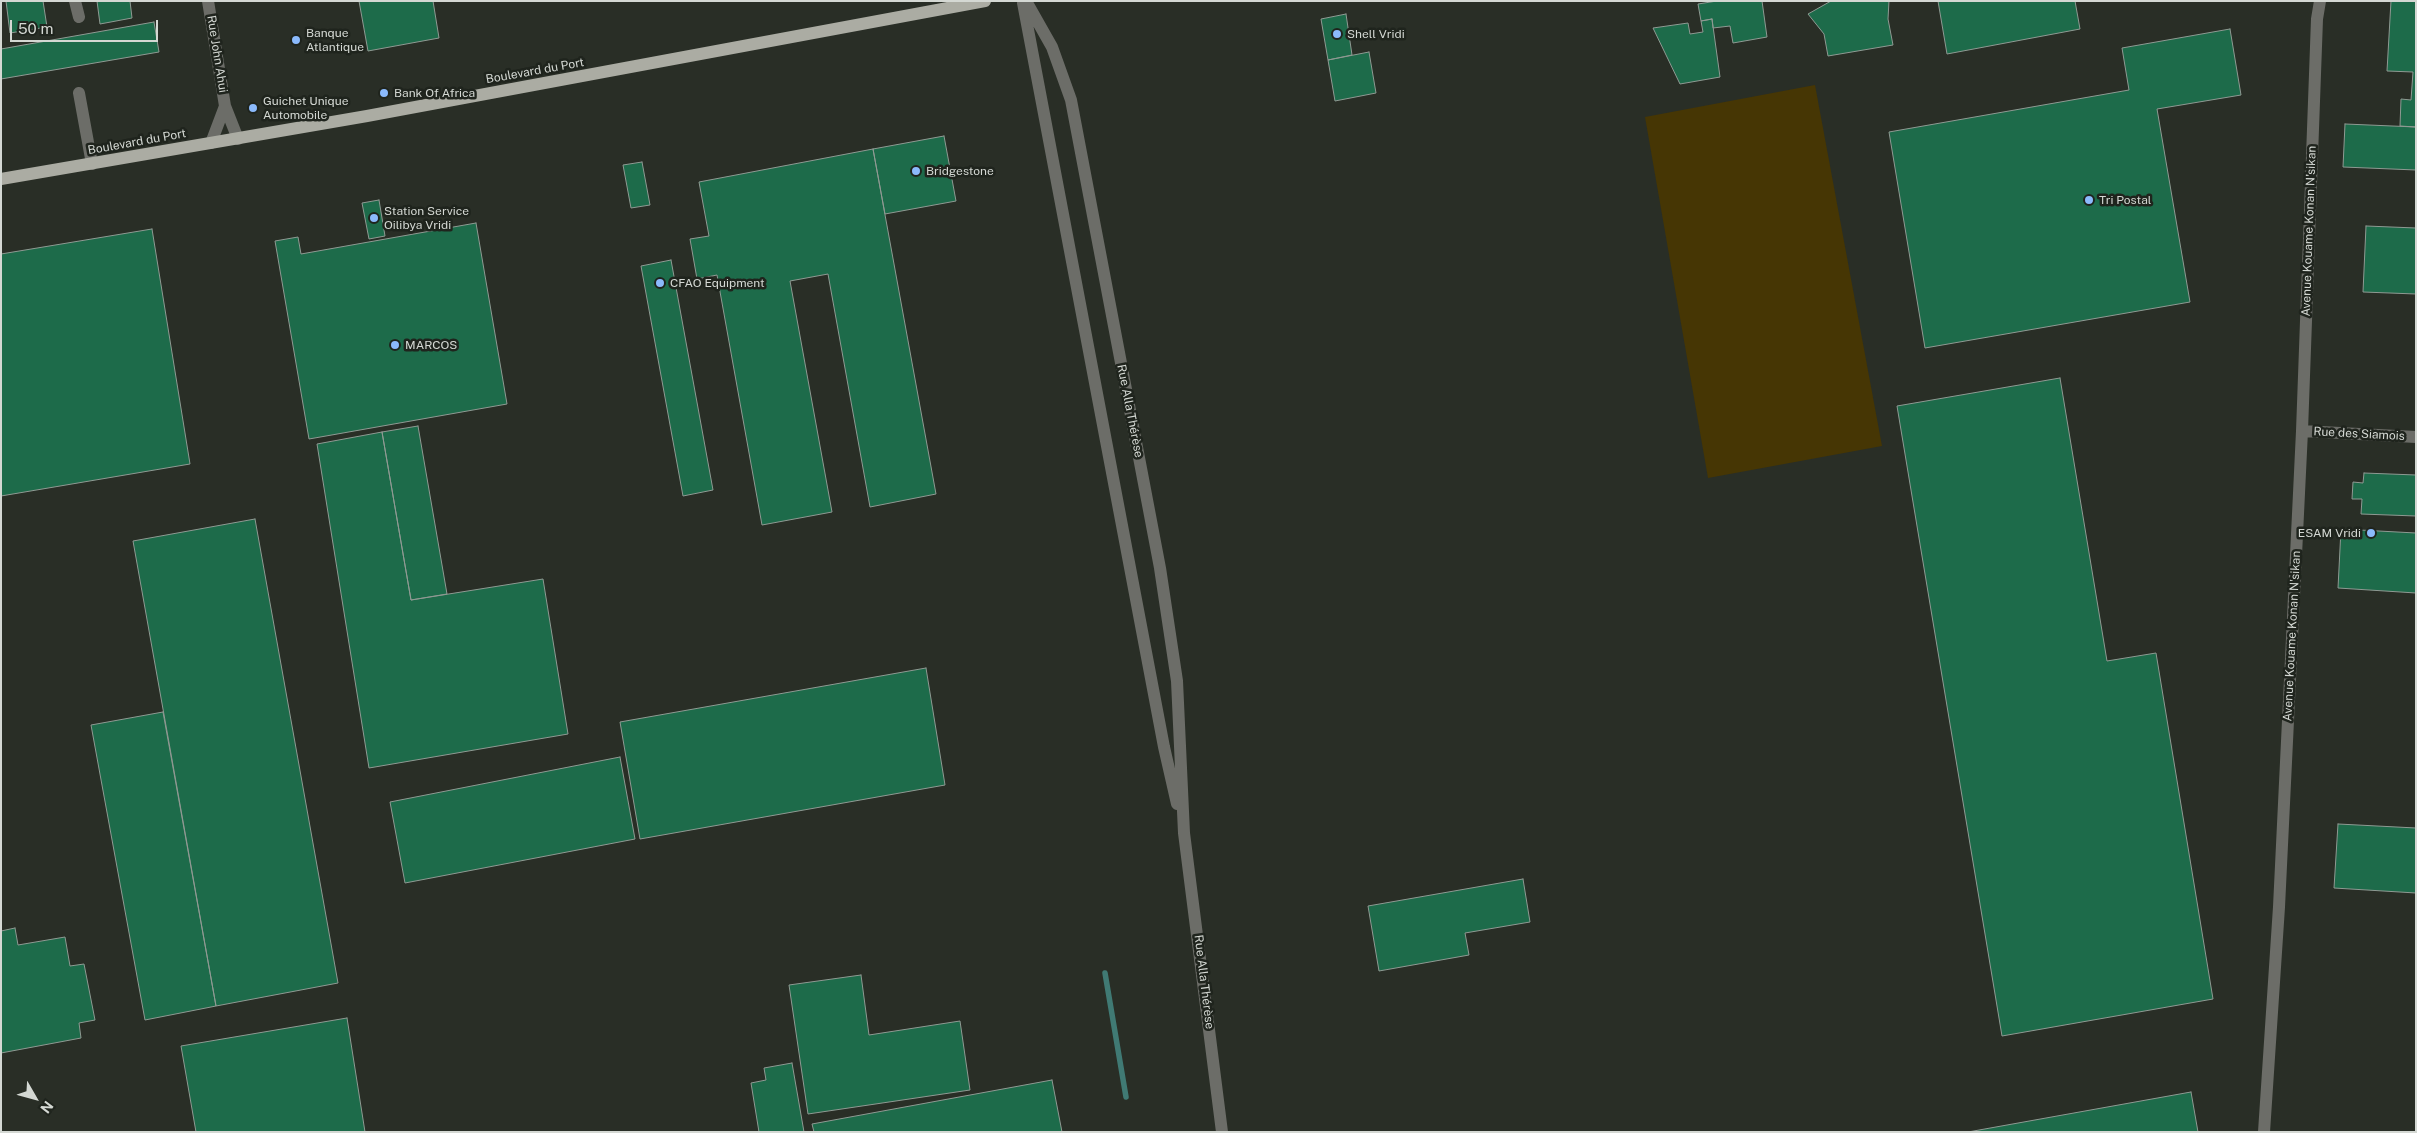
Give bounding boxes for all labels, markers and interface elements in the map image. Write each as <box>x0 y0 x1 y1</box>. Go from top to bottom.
scale bar <box>12 10 160 42</box>
street label: Rue John Ahui <box>204 14 230 94</box>
text: 50 m <box>18 20 53 37</box>
place label: Banque Atlantique <box>306 26 364 54</box>
place label: Shell Vridi <box>1347 27 1405 41</box>
marker: Shell Vridi <box>1331 28 1343 40</box>
marker: Banque Atlantique <box>290 34 302 46</box>
street label: Boulevard du Port <box>485 55 585 87</box>
place label: Bank Of Africa <box>394 86 475 100</box>
marker: Bank Of Africa <box>378 87 390 99</box>
place label: Guichet Unique Automobile <box>263 94 348 122</box>
marker: Guichet Unique Automobile <box>247 102 259 114</box>
street label: Boulevard du Port <box>87 126 187 158</box>
street label: Avenue Kouame Konan N'sikan <box>2299 145 2319 317</box>
place label: Bridgestone <box>926 164 994 178</box>
marker: Bridgestone <box>910 165 922 177</box>
place label: Tri Postal <box>2099 193 2151 207</box>
marker: Tri Postal <box>2083 194 2095 206</box>
place label: Station Service Oilibya Vridi <box>384 204 469 232</box>
marker: Station Service Oilibya Vridi <box>368 212 380 224</box>
place label: CFAO Equipment <box>670 276 765 290</box>
marker: CFAO Equipment <box>654 277 666 289</box>
place label: MARCOS <box>405 338 457 352</box>
marker: MARCOS <box>389 339 401 351</box>
street label: Rue Alla Thérèse <box>1114 363 1146 459</box>
street label: Rue des Siamois <box>2313 424 2405 444</box>
place label: ESAM Vridi <box>2298 526 2361 540</box>
marker: ESAM Vridi <box>2365 527 2377 539</box>
street label: Avenue Kouame Konan N'sikan <box>2280 550 2304 722</box>
street label: Rue Alla Thérèse <box>1191 934 1217 1030</box>
north arrow <box>10 1073 60 1123</box>
text: N <box>37 1098 57 1116</box>

